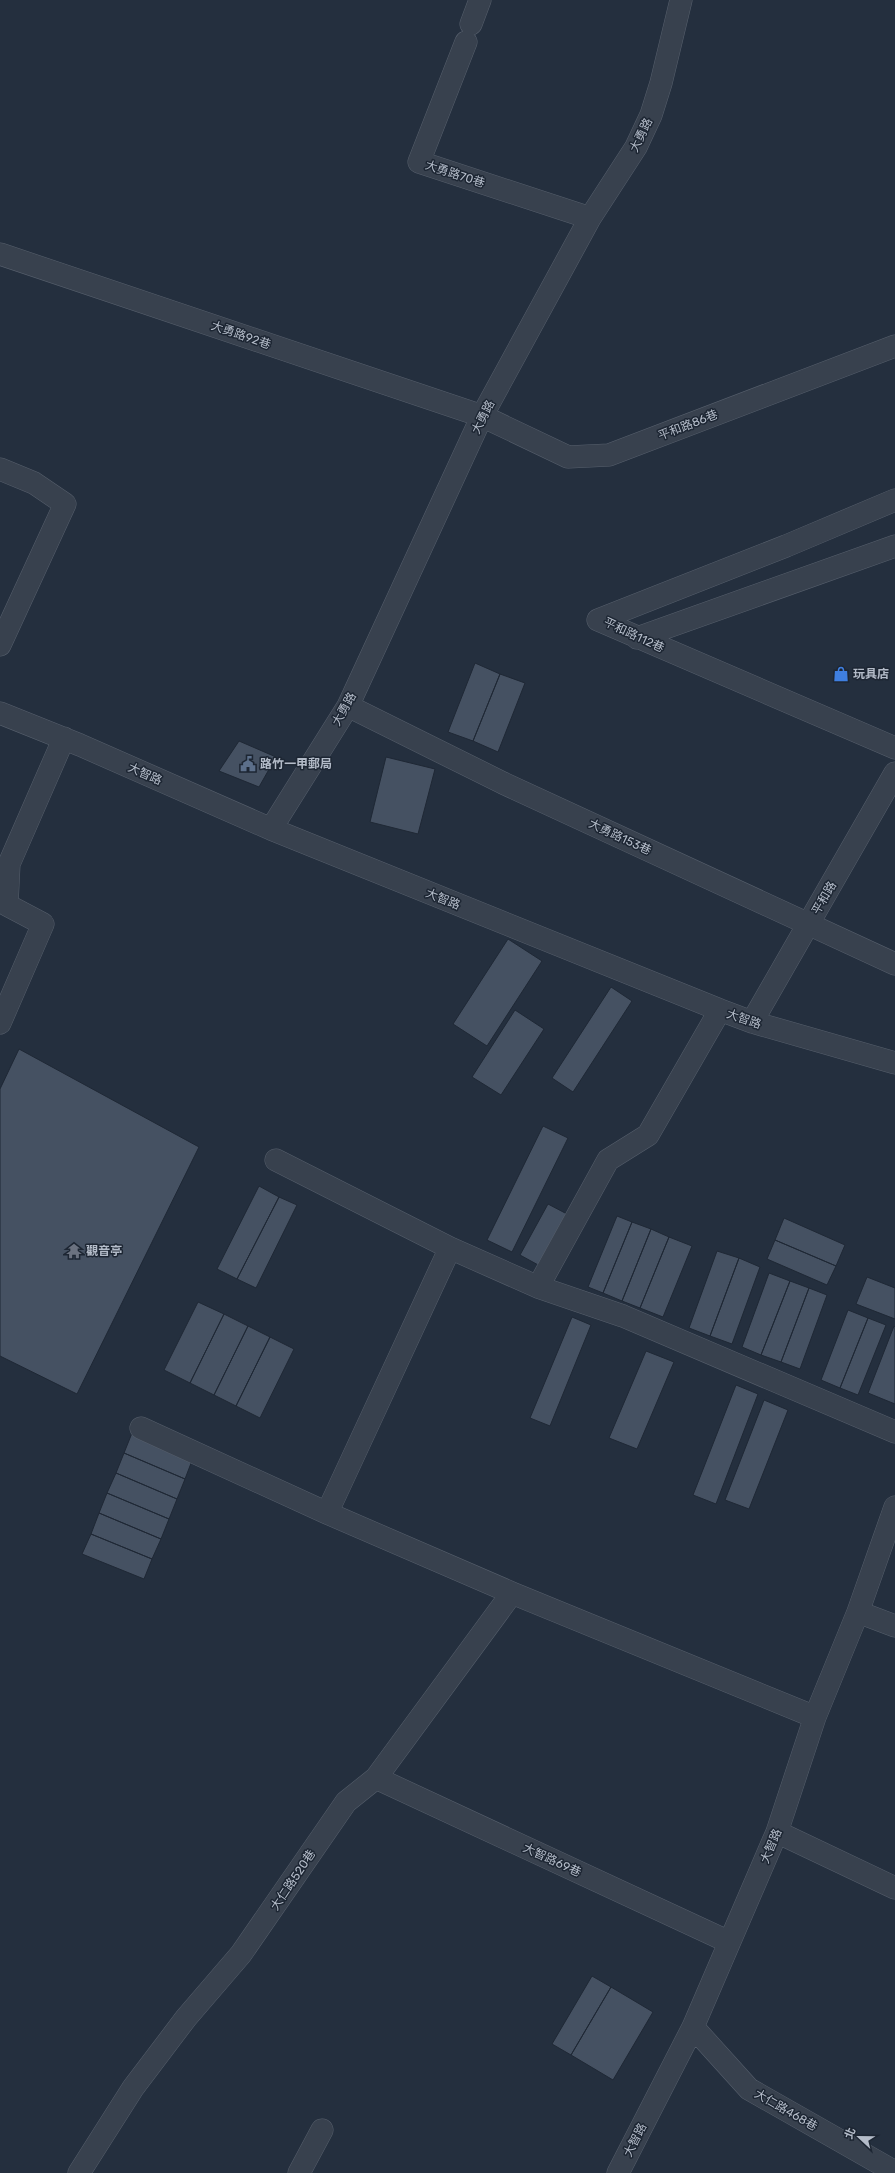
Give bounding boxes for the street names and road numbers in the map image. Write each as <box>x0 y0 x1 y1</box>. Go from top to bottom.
street label: 大勇路 <box>627 116 655 154</box>
street label: 大勇路70巷 <box>423 158 487 190</box>
street label: 大勇路92巷 <box>209 318 273 352</box>
street label: 大勇路 <box>469 398 497 436</box>
street label: 平和路86巷 <box>656 407 720 443</box>
street label: 平和路112巷 <box>601 615 667 655</box>
street label: 大勇路 <box>329 690 359 728</box>
street label: 大智路 <box>126 760 164 788</box>
street label: 大勇路153巷 <box>586 816 654 858</box>
street label: 平和路 <box>809 879 839 917</box>
street label: 大智路 <box>424 886 462 912</box>
street label: 大智路 <box>725 1007 763 1031</box>
street label: 大智路 <box>758 1827 784 1865</box>
street label: 大智路69巷 <box>521 1840 583 1880</box>
street label: 大仁路520巷 <box>268 1847 318 1913</box>
street label: 大仁路468巷 <box>752 2086 820 2134</box>
street label: 大智路 <box>621 2121 649 2159</box>

